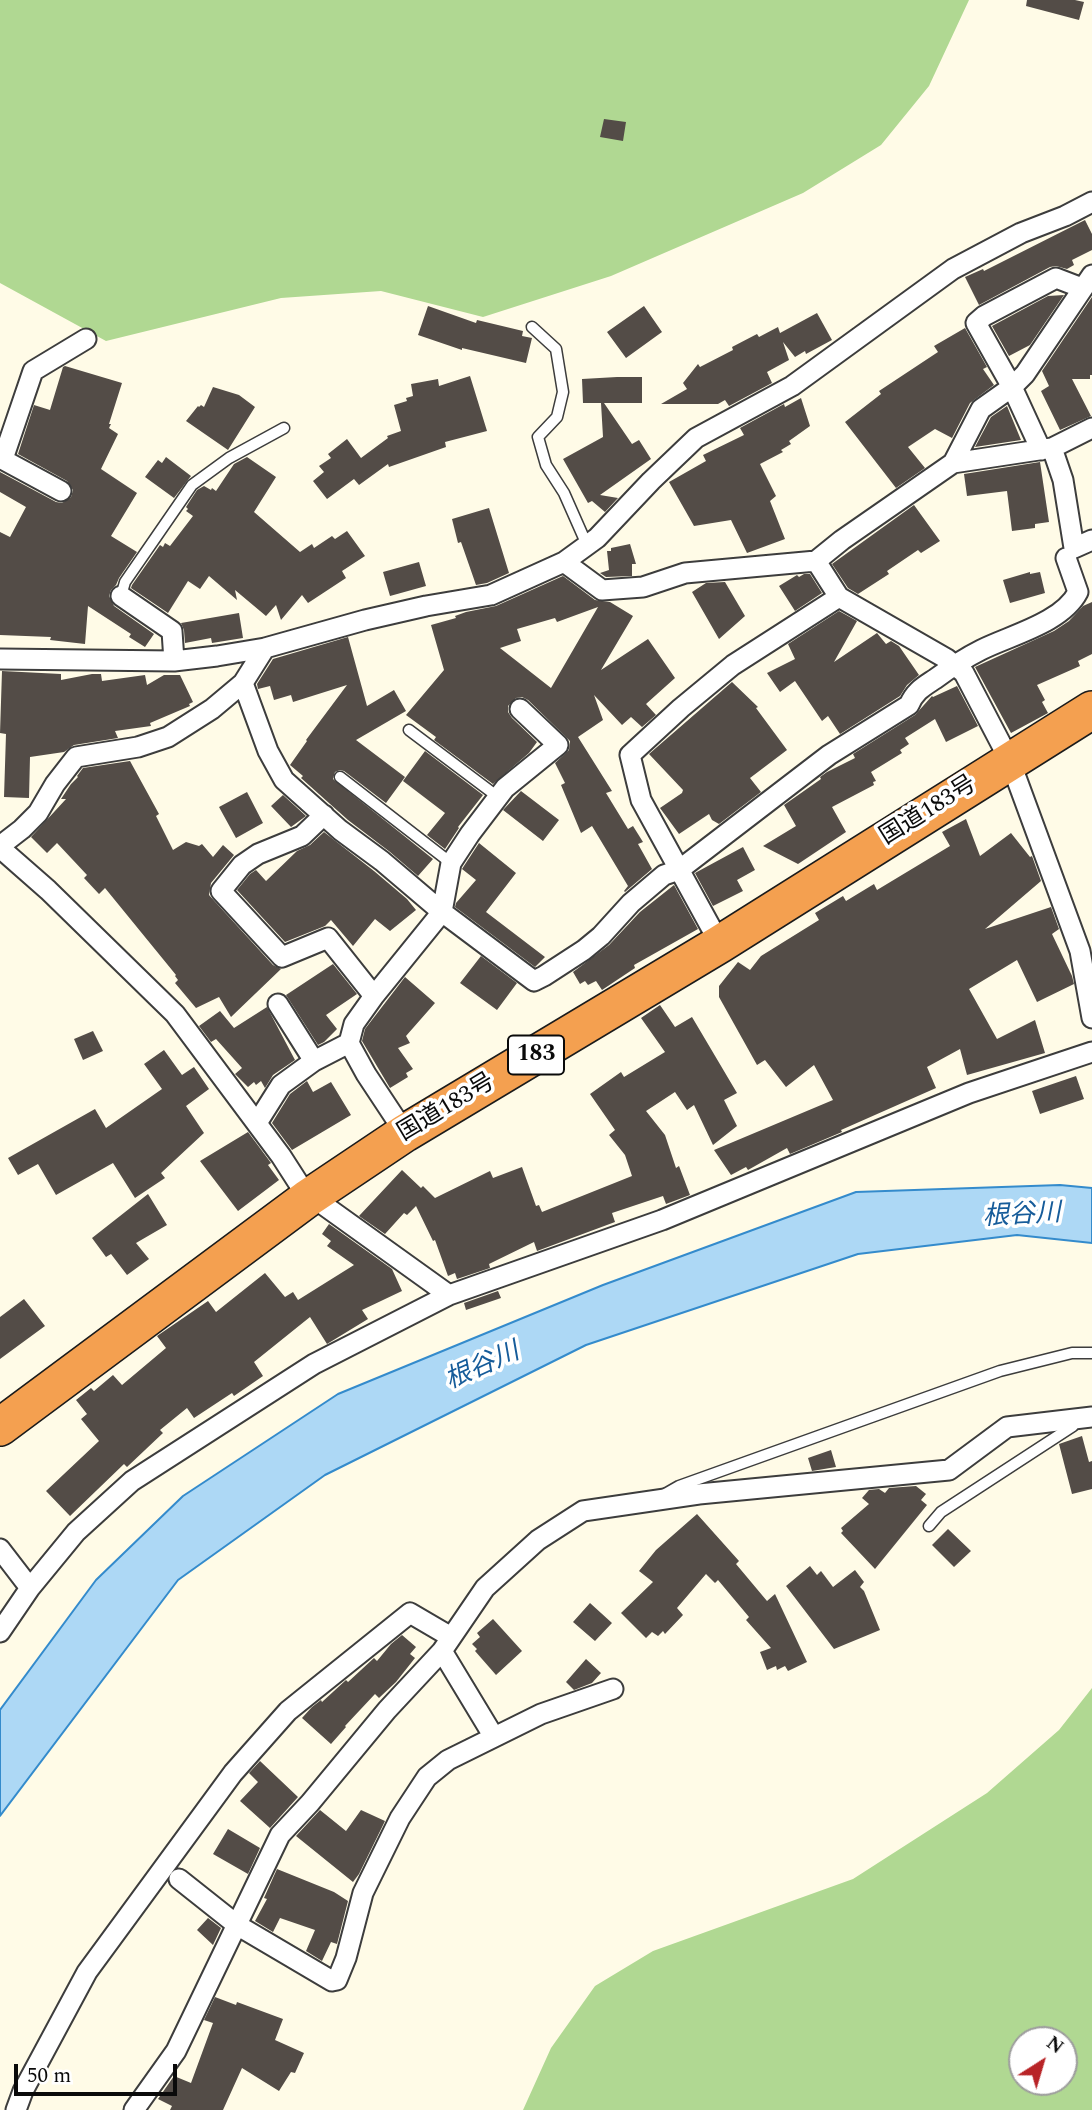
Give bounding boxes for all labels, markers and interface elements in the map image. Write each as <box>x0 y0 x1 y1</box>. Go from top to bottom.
street label: 国道183号 <box>876 771 982 853</box>
road number: 183 <box>508 1036 564 1074</box>
street label: 国道183号 <box>393 1069 501 1149</box>
water label: 根谷川 <box>982 1199 1062 1235</box>
water label: 根谷川 <box>441 1338 525 1398</box>
north arrow <box>1008 2026 1078 2096</box>
text: N <box>1040 2029 1070 2062</box>
scale bar <box>18 2050 180 2094</box>
text: 50 m <box>27 2060 71 2092</box>

